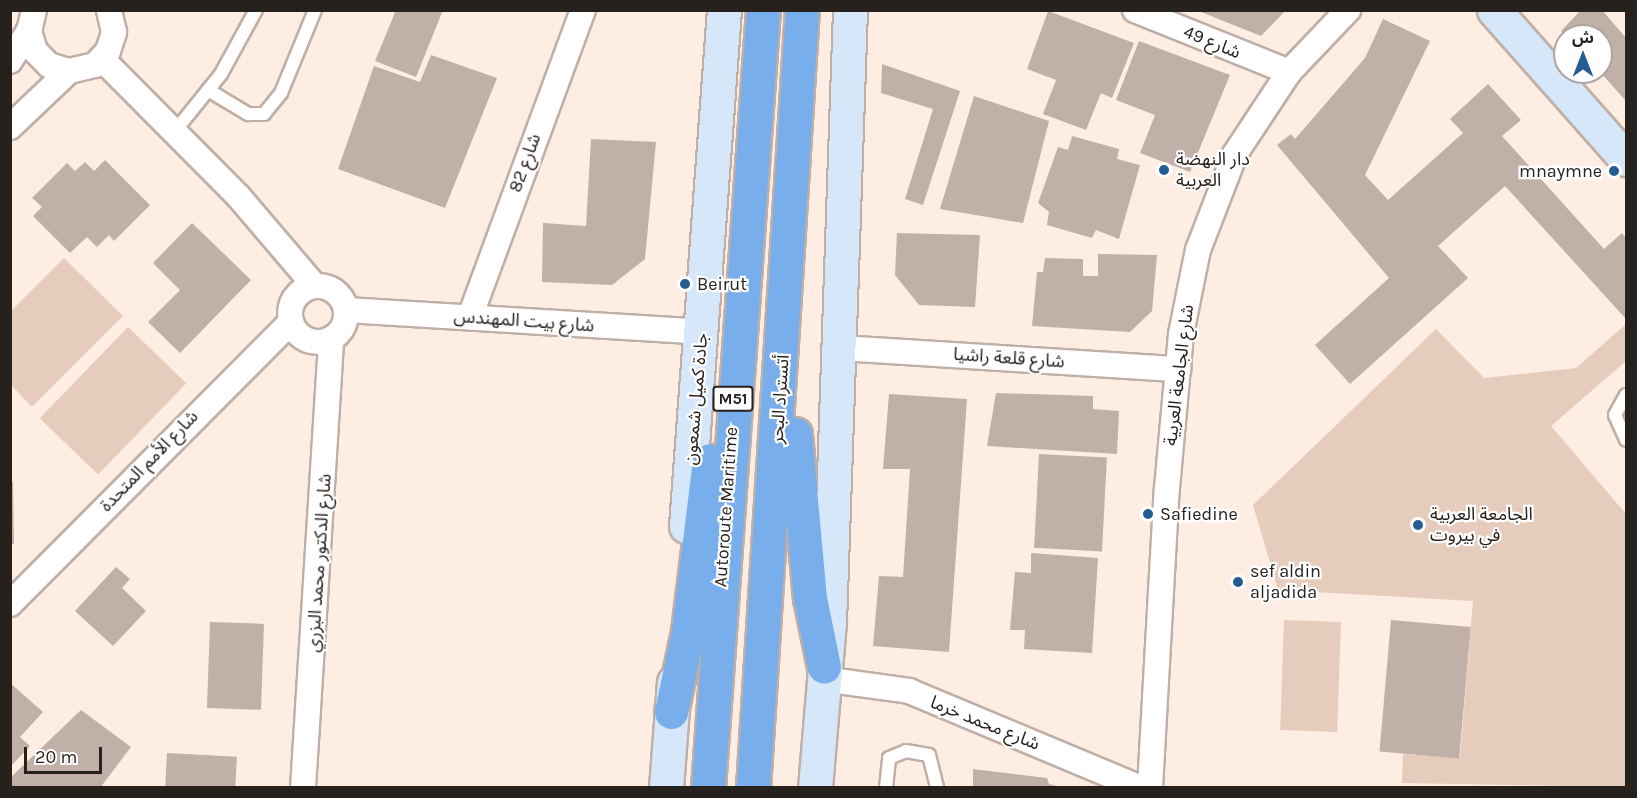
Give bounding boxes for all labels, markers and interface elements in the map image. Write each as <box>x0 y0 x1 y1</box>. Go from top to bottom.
street label: شارع 49 <box>1180 21 1244 63</box>
north arrow <box>1553 24 1613 84</box>
text: ش <box>1572 28 1594 47</box>
street label: شارع 82 <box>504 131 546 195</box>
place label: دار النهضة العربية <box>1176 149 1250 192</box>
place label: mnaymne <box>1519 160 1602 182</box>
marker: دار النهضة العربية <box>1157 163 1171 177</box>
marker: mnaymne <box>1607 164 1621 178</box>
place label: Beirut <box>697 273 747 295</box>
marker: Beirut <box>678 277 692 291</box>
street label: شارع الجامعة العربية <box>1160 303 1198 447</box>
street label: شارع بيت المهندس <box>453 305 595 337</box>
street label: جادة كميل شمعون <box>679 332 713 466</box>
street label: شارع قلعة راشيا <box>953 343 1065 373</box>
street label: أتستراد البحر <box>766 354 794 444</box>
road number: M51 <box>712 386 754 412</box>
street label: شارع الأمم المتحدة <box>95 406 203 516</box>
street label: Autoroute Maritime <box>710 426 742 588</box>
street label: شارع الدكتور محمد البزري <box>302 473 336 653</box>
place label: Safiedine <box>1160 503 1238 525</box>
place label: الجامعة العربية في بيروت <box>1430 504 1533 546</box>
marker: Safiedine <box>1141 507 1155 521</box>
marker: الجامعة العربية في بيروت <box>1411 518 1425 532</box>
place label: sef aldin aljadida <box>1250 561 1321 604</box>
marker: sef aldin aljadida <box>1231 575 1245 589</box>
street label: شارع محمد خرما <box>927 691 1043 755</box>
scale bar <box>27 735 105 773</box>
text: 20 m <box>35 746 77 768</box>

